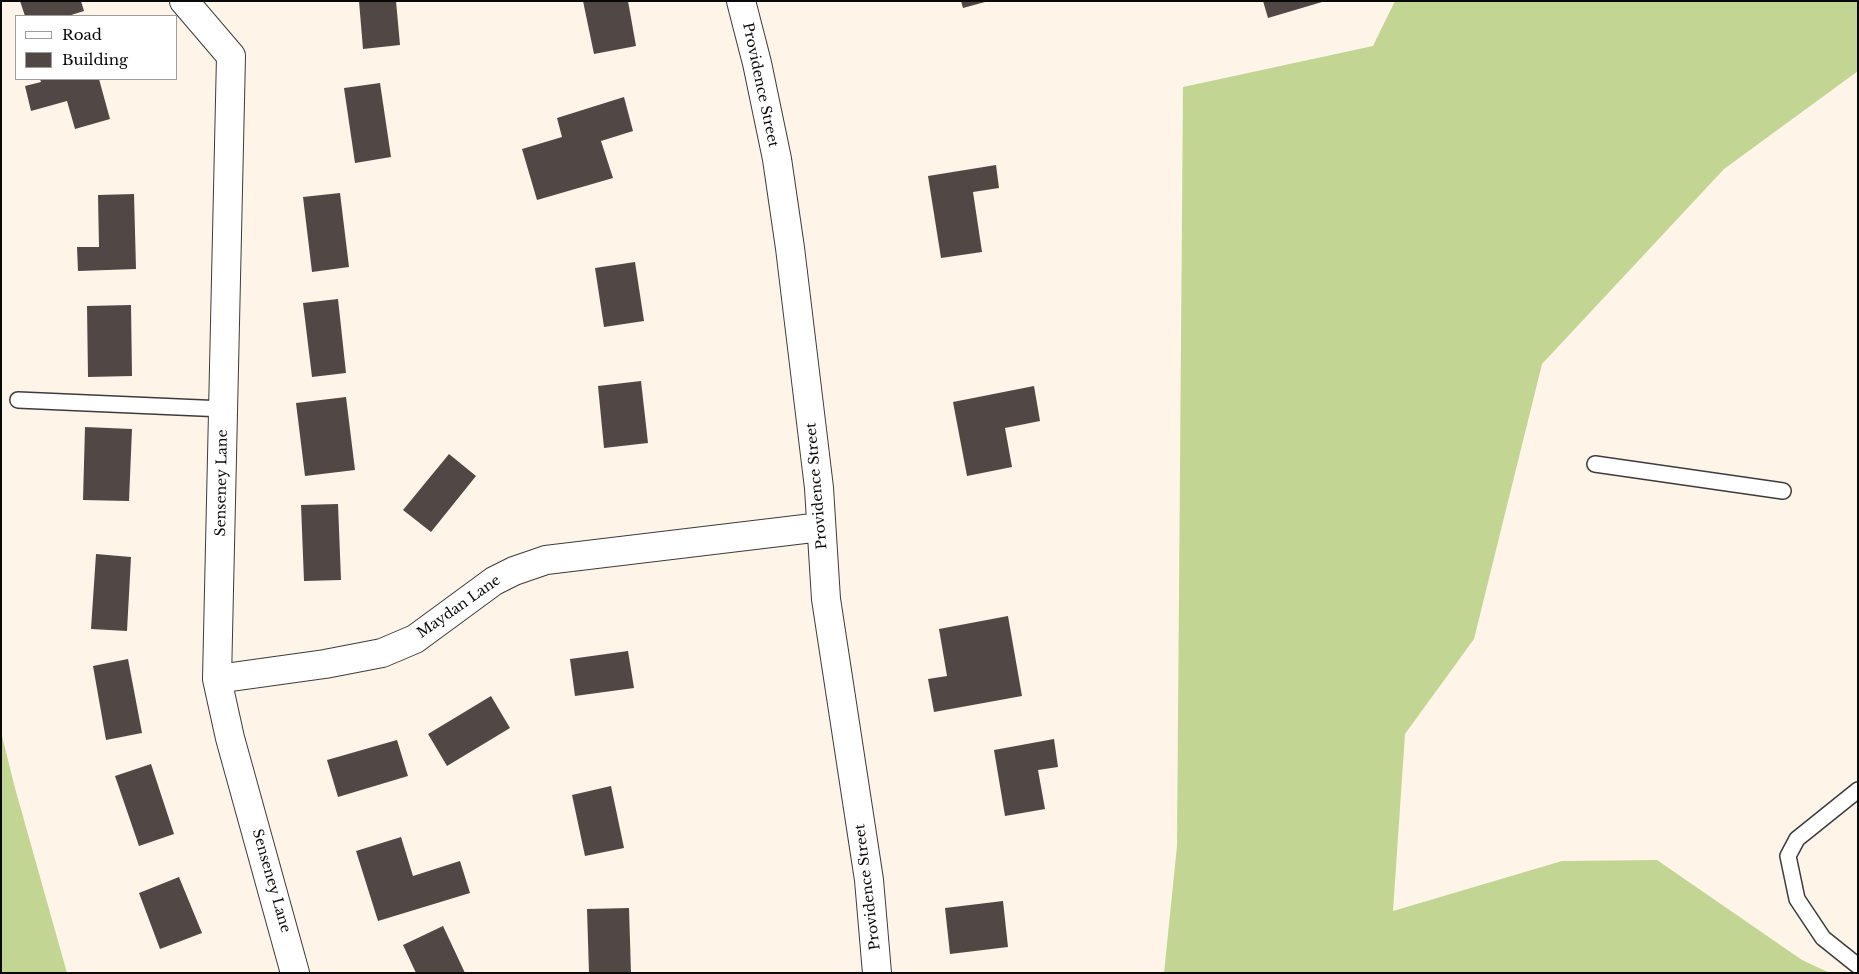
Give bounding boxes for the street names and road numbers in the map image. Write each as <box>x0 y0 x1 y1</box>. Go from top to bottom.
street label: Providence Street <box>739 21 781 149</box>
street label: Providence Street <box>803 422 831 550</box>
street label: Senseney Lane <box>213 429 231 537</box>
street label: Maydan Lane <box>414 572 504 642</box>
street label: Providence Street <box>852 823 884 951</box>
street label: Senseney Lane <box>248 827 294 935</box>

